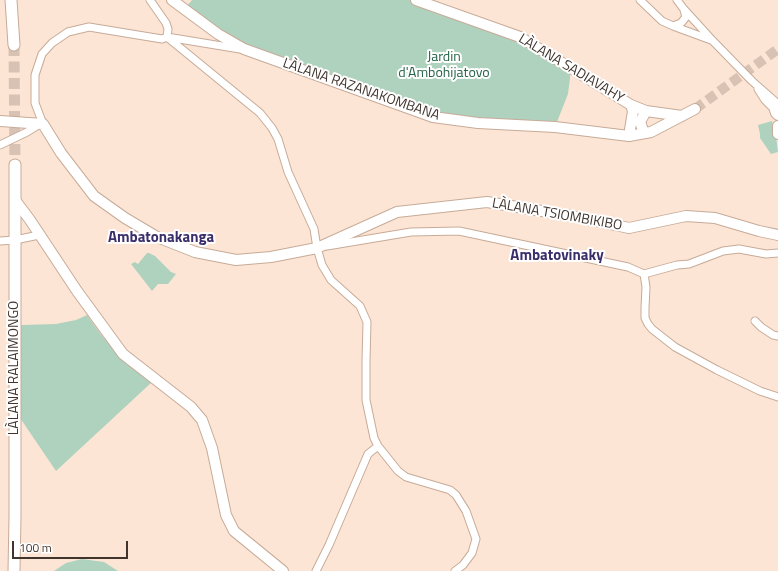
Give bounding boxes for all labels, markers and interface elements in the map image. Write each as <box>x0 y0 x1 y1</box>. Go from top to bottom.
street label: LÀLANA SADIAVAHY <box>515 31 627 107</box>
park label: Jardin d'Ambohijatovo <box>398 50 490 82</box>
street label: LÀLANA RAZANAKOMBANA <box>280 55 442 125</box>
street label: LÀLANA TSIOMBIKIBO <box>491 195 623 235</box>
district label: Ambatonakanga <box>108 229 214 247</box>
district label: Ambatovinaky <box>510 247 604 265</box>
street label: LÀLANA RALAIMONGO <box>7 301 23 435</box>
scale bar <box>14 533 130 559</box>
text: 100 m <box>19 538 52 557</box>

